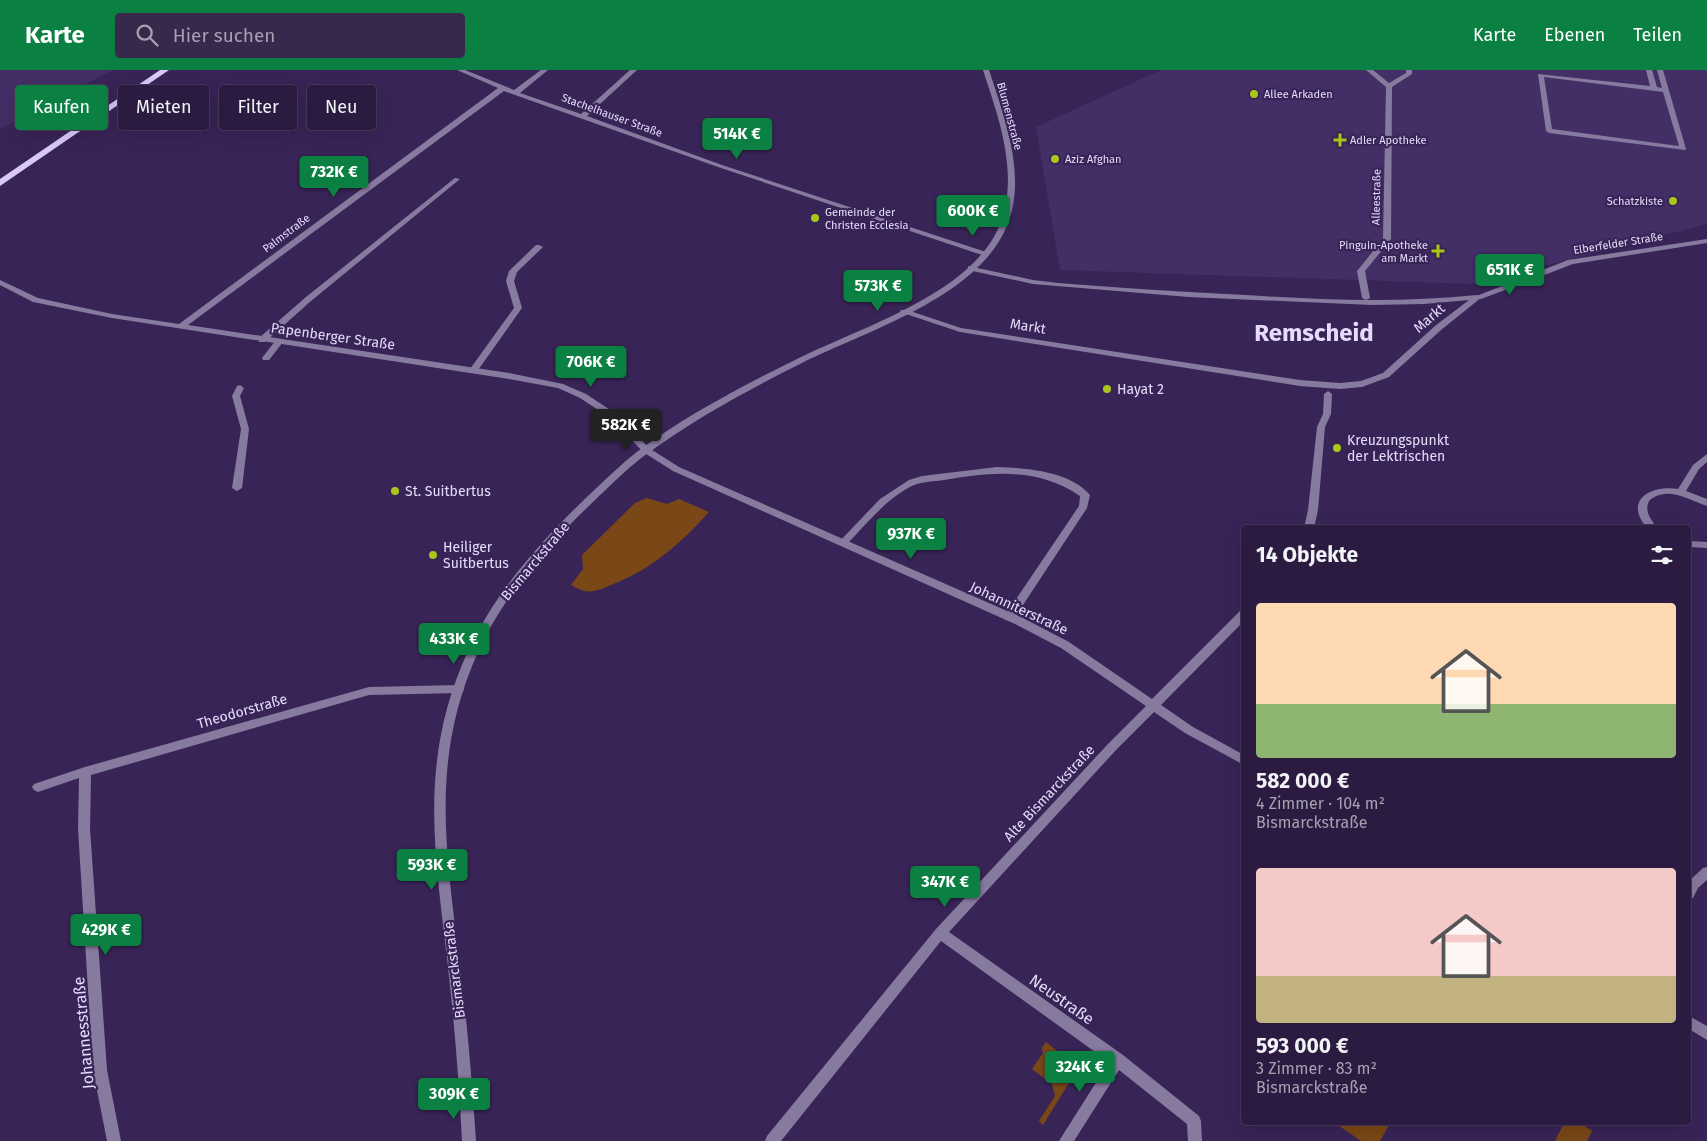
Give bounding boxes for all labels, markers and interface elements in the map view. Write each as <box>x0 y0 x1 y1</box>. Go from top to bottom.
search box <box>115 13 465 58</box>
text: Karte <box>25 21 85 49</box>
icon: search <box>133 21 161 49</box>
text: Hier suchen <box>173 24 275 47</box>
text: Karte <box>1473 24 1516 46</box>
text: Ebenen <box>1544 24 1605 46</box>
text: Teilen <box>1633 24 1682 46</box>
street label: Blumenstraße <box>994 81 1025 151</box>
chip: Kaufen <box>15 85 108 130</box>
chip: Mieten <box>118 85 209 130</box>
chip: Filter <box>219 85 297 130</box>
chip: Neu <box>307 85 376 130</box>
marker: Allee Arkaden <box>1248 88 1260 100</box>
place label: Allee Arkaden <box>1264 88 1333 101</box>
street label: Stachelhauser Straße <box>560 91 664 140</box>
pin: 514K € <box>696 118 778 160</box>
text: 514K € <box>713 124 761 143</box>
marker: Adler Apotheke <box>1334 134 1346 146</box>
place label: Adler Apotheke <box>1350 134 1426 147</box>
marker: Aziz Afghan <box>1049 153 1061 165</box>
place label: Aziz Afghan <box>1065 153 1122 166</box>
pin: 732K € <box>293 156 375 198</box>
text: 732K € <box>310 162 358 181</box>
street label: Alleestraße <box>1370 169 1383 225</box>
pin: 600K € <box>932 194 1014 237</box>
place label: Schatzkiste <box>1607 195 1663 208</box>
marker: Schatzkiste <box>1667 195 1679 207</box>
text: 600K € <box>947 201 999 220</box>
place label: Gemeinde der Christen Ecclesia <box>825 206 909 232</box>
street label: Palmstraße <box>260 211 312 255</box>
marker: Gemeinde der Christen Ecclesia <box>809 212 821 224</box>
street label: Elberfelder Straße <box>1572 230 1664 257</box>
place label: Pinguin-Apotheke am Markt <box>1339 239 1428 265</box>
marker: Pinguin-Apotheke am Markt <box>1432 245 1444 257</box>
pin: 651K € <box>1469 254 1551 296</box>
text: 651K € <box>1486 260 1534 279</box>
pin: 573K € <box>837 270 919 312</box>
text: 573K € <box>854 276 902 295</box>
street label: Markt <box>1410 299 1449 337</box>
street label: Markt <box>1009 315 1048 338</box>
street label: Papenberger Straße <box>270 319 396 354</box>
district label: Remscheid <box>1254 319 1374 347</box>
pin: 706K € <box>550 346 632 388</box>
text: 706K € <box>566 352 616 371</box>
place label: Hayat 2 <box>1117 381 1164 398</box>
marker: Hayat 2 <box>1101 383 1113 395</box>
pin: 582K € <box>585 408 667 451</box>
text: 582K € <box>601 415 651 434</box>
place label: Kreuzungspunkt der Lektrischen <box>1347 432 1450 465</box>
marker: Kreuzungspunkt der Lektrischen <box>1331 442 1343 454</box>
place label: St. Suitbertus <box>405 483 491 500</box>
marker: St. Suitbertus <box>389 485 401 497</box>
pin: 937K € <box>870 518 952 560</box>
street label: Bismarckstraße <box>498 519 573 604</box>
text: 937K € <box>887 524 935 543</box>
place label: Heiliger Suitbertus <box>443 539 509 572</box>
icon: filters <box>1648 541 1676 569</box>
text: 14 Objekte <box>1256 542 1358 568</box>
marker: Heiliger Suitbertus <box>427 549 439 561</box>
street label: Johanniterstraße <box>967 578 1071 639</box>
pin: 433K € <box>413 622 495 665</box>
text: 433K € <box>430 629 478 648</box>
icon: home <box>1421 636 1511 726</box>
street label: Theodorstraße <box>195 690 289 732</box>
street label: Alte Bismarckstraße <box>1000 742 1098 845</box>
text: 582 000 € <box>1256 768 1349 794</box>
text: 4 Zimmer · 104 m² <box>1256 794 1385 813</box>
text: Bismarckstraße <box>1256 813 1367 832</box>
pin: 593K € <box>391 848 473 891</box>
text: 593K € <box>408 855 456 874</box>
pin: 347K € <box>904 866 986 908</box>
text: 347K € <box>921 872 969 891</box>
icon: home <box>1421 901 1511 991</box>
pin: 429K € <box>65 914 147 956</box>
text: 429K € <box>81 920 131 939</box>
street label: Bismarckstraße <box>440 921 469 1019</box>
street label: Neustraße <box>1026 970 1098 1029</box>
street label: Johannesstraße <box>69 976 98 1090</box>
text: 593 000 € <box>1256 1033 1348 1059</box>
pin: 324K € <box>1039 1050 1121 1093</box>
text: 324K € <box>1056 1057 1104 1076</box>
text: 3 Zimmer · 83 m² <box>1256 1059 1377 1078</box>
pin: 309K € <box>413 1078 495 1120</box>
text: Bismarckstraße <box>1256 1078 1367 1097</box>
text: 309K € <box>429 1084 479 1103</box>

